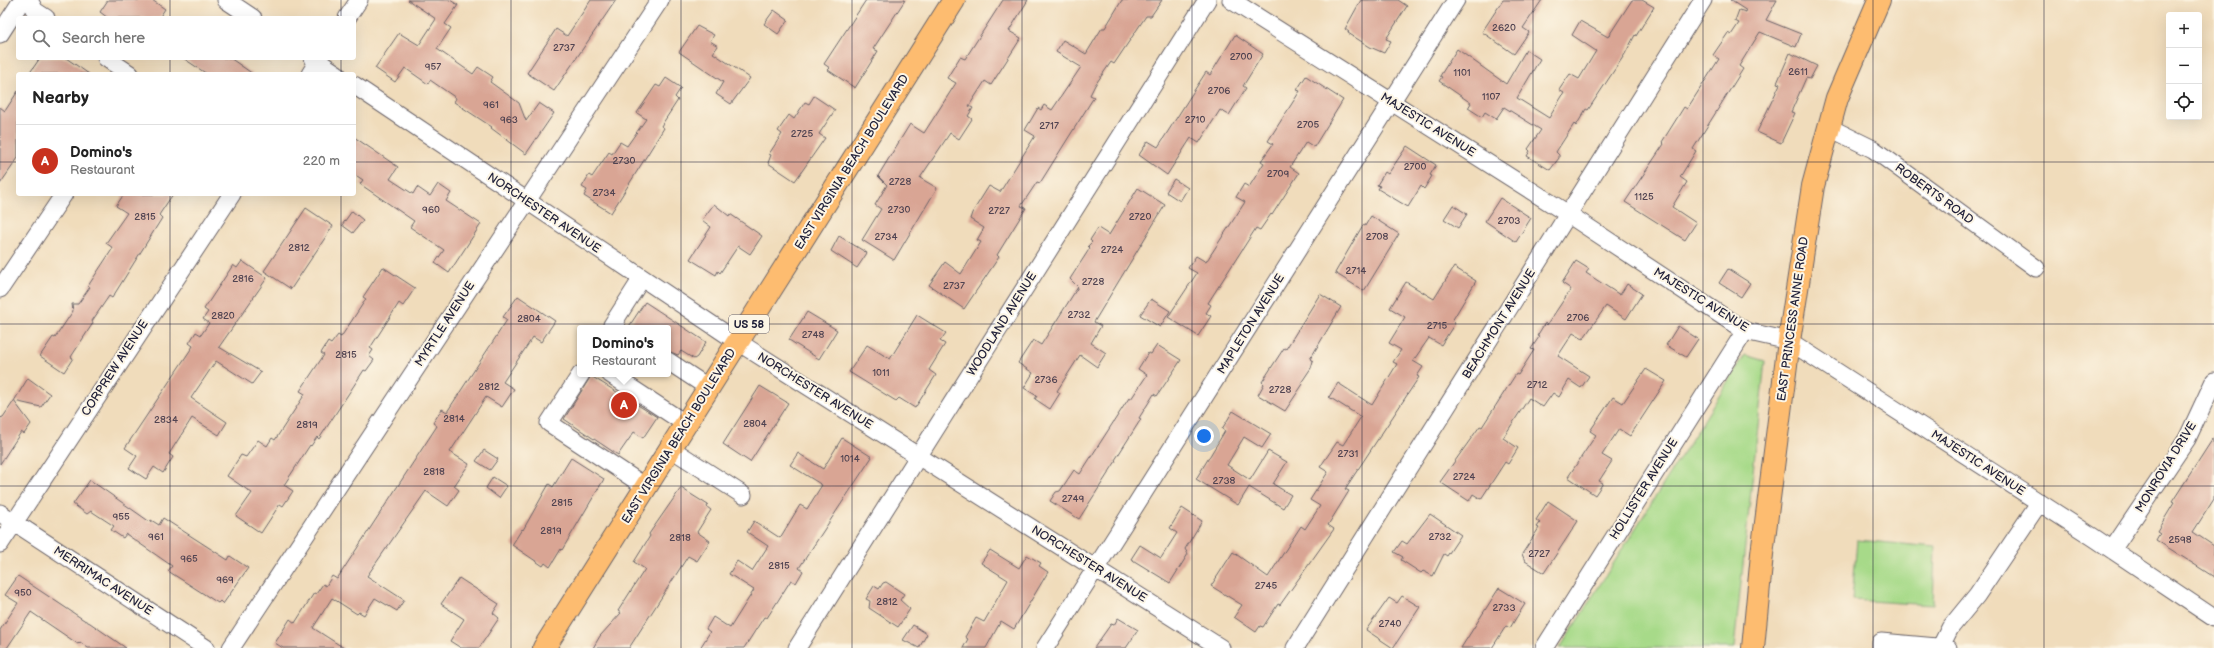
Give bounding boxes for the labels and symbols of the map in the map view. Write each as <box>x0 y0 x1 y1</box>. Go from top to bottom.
house number: 2620 <box>1492 22 1516 34</box>
house number: 2737 <box>553 42 575 54</box>
house number: 2700 <box>1230 51 1252 63</box>
house number: 957 <box>425 61 441 73</box>
house number: 2611 <box>1788 66 1808 78</box>
house number: 1101 <box>1453 67 1471 79</box>
street label: EAST VIRGINIA BEACH BOULEVARD <box>792 71 912 252</box>
house number: 2706 <box>1208 85 1230 97</box>
street label: MAJESTIC AVENUE <box>1378 90 1478 160</box>
house number: 1107 <box>1482 91 1500 103</box>
house number: 961 <box>483 99 499 111</box>
house number: 963 <box>500 114 518 126</box>
house number: 2710 <box>1185 114 1205 126</box>
house number: 2705 <box>1297 119 1319 131</box>
house number: 2717 <box>1039 120 1059 132</box>
house number: 2725 <box>791 128 813 140</box>
house number: 2730 <box>613 155 636 167</box>
street label: ROBERTS ROAD <box>1892 160 1976 228</box>
house number: 2700 <box>1404 161 1426 173</box>
house number: 2709 <box>1267 168 1289 180</box>
street label: NORCHESTER AVENUE <box>485 170 603 257</box>
house number: 2728 <box>889 176 911 188</box>
house number: 2734 <box>592 187 616 199</box>
house number: 1125 <box>1634 191 1654 203</box>
house number: 960 <box>422 204 440 216</box>
house number: 2730 <box>888 204 911 216</box>
house number: 2727 <box>988 205 1010 217</box>
house number: 2815 <box>134 211 156 223</box>
house number: 2720 <box>1129 211 1151 223</box>
house number: 2703 <box>1498 215 1520 227</box>
house number: 2734 <box>874 231 898 243</box>
house number: 2708 <box>1366 231 1388 243</box>
street label: EAST PRINCESS ANNE ROAD <box>1774 236 1812 402</box>
house number: 2812 <box>288 242 310 254</box>
house number: 2724 <box>1101 244 1123 256</box>
house number: 2714 <box>1346 265 1366 277</box>
street label: MAJESTIC AVENUE <box>1651 265 1751 335</box>
street label: BEACHMONT AVENUE <box>1459 266 1539 382</box>
street label: WOODLAND AVENUE <box>964 269 1040 379</box>
street label: MAPLETON AVENUE <box>1214 271 1288 377</box>
house number: 2816 <box>232 273 254 285</box>
house number: 2728 <box>1082 276 1104 288</box>
street label: MYRTLE AVENUE <box>412 279 478 369</box>
house number: 2737 <box>943 280 965 292</box>
house number: 2732 <box>1068 309 1091 321</box>
house number: 2820 <box>211 310 235 322</box>
house number: 2706 <box>1567 312 1589 324</box>
house number: 2804 <box>517 313 541 325</box>
road number: US 58 <box>729 315 769 333</box>
street label: CORPREW AVENUE <box>78 317 152 419</box>
house number: 2715 <box>1427 320 1447 332</box>
house number: 2748 <box>802 329 825 341</box>
street label: EAST VIRGINIA BEACH BOULEVARD <box>619 346 739 526</box>
house number: 2815 <box>335 349 357 361</box>
street label: NORCHESTER AVENUE <box>755 349 876 433</box>
house number: 1011 <box>872 367 890 379</box>
house number: 2736 <box>1034 374 1058 386</box>
house number: 2712 <box>1527 379 1547 391</box>
house number: 2812 <box>478 381 500 393</box>
house number: 2728 <box>1269 384 1291 396</box>
pin: A <box>611 390 637 420</box>
house number: 2814 <box>443 413 465 425</box>
house number: 2834 <box>154 414 178 426</box>
house number: 2804 <box>743 418 767 430</box>
house number: 2819 <box>296 419 318 431</box>
street label: MONROVIA DRIVE <box>2132 419 2200 515</box>
your location <box>1194 426 1214 446</box>
street label: MAJESTIC AVENUE <box>1928 427 2028 499</box>
street label: HOLLISTER AVENUE <box>1607 435 1681 542</box>
house number: 2731 <box>1338 448 1359 460</box>
house number: 1014 <box>840 453 860 465</box>
house number: 2818 <box>423 466 445 478</box>
house number: 2724 <box>1453 471 1475 483</box>
house number: 2738 <box>1213 475 1236 487</box>
house number: 2749 <box>1062 493 1085 505</box>
house number: 2815 <box>551 497 573 509</box>
house number: 955 <box>112 511 130 523</box>
street label: NORCHESTER AVENUE <box>1029 522 1150 606</box>
house number: 2819 <box>540 525 562 537</box>
house number: 961 <box>148 531 164 543</box>
house number: 2732 <box>1429 531 1452 543</box>
house number: 2818 <box>669 532 691 544</box>
house number: 2598 <box>2168 534 2192 546</box>
street label: MERRIMAC AVENUE <box>50 543 156 619</box>
house number: 2727 <box>1528 548 1550 560</box>
house number: 965 <box>180 553 198 565</box>
house number: 2815 <box>768 560 790 572</box>
house number: 969 <box>216 574 234 586</box>
house number: 2745 <box>1255 580 1278 592</box>
house number: 950 <box>14 587 32 599</box>
house number: 2812 <box>876 596 898 608</box>
house number: 2733 <box>1492 602 1516 614</box>
house number: 2740 <box>1379 618 1402 630</box>

